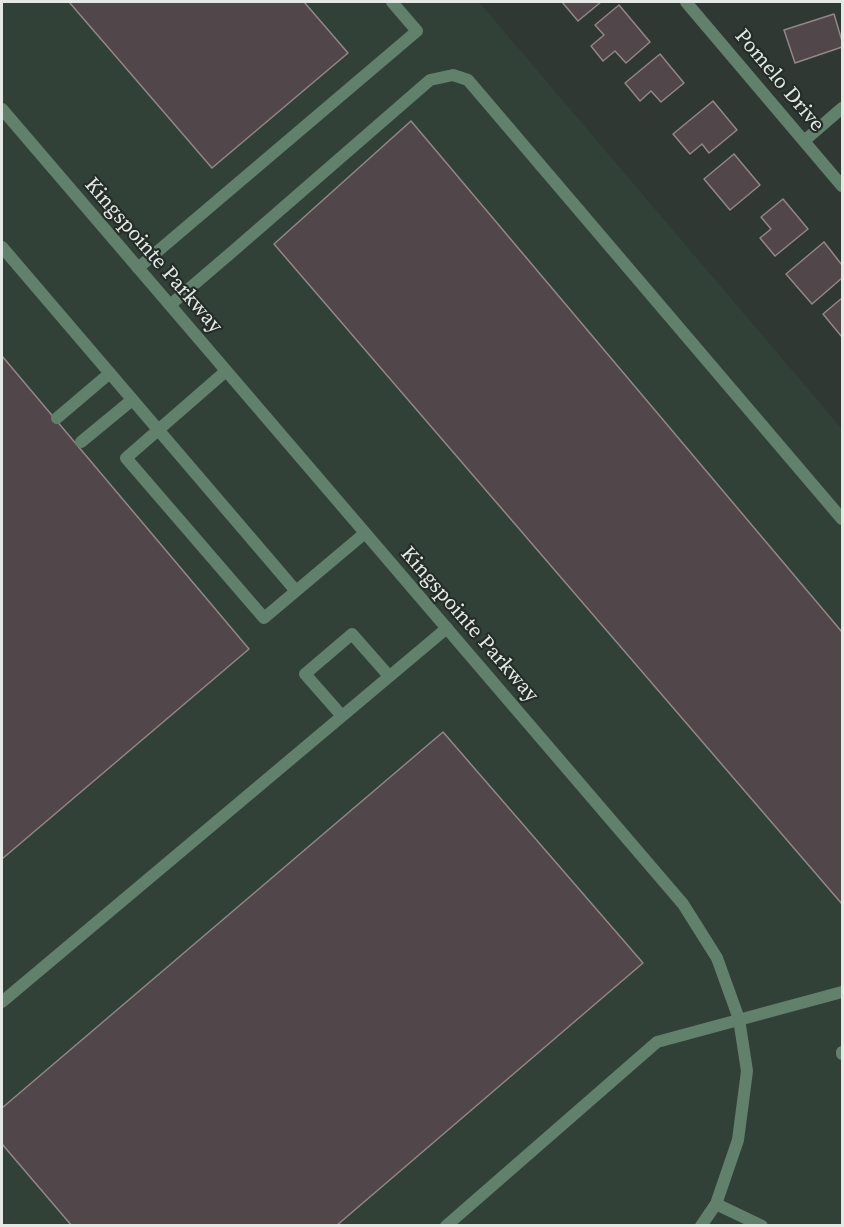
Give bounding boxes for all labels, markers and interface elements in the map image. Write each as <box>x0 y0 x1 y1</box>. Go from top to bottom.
street label: Pomelo Drive <box>729 25 829 137</box>
street label: Kingspointe Parkway <box>79 173 227 339</box>
street label: Kingspointe Parkway <box>395 542 543 708</box>

